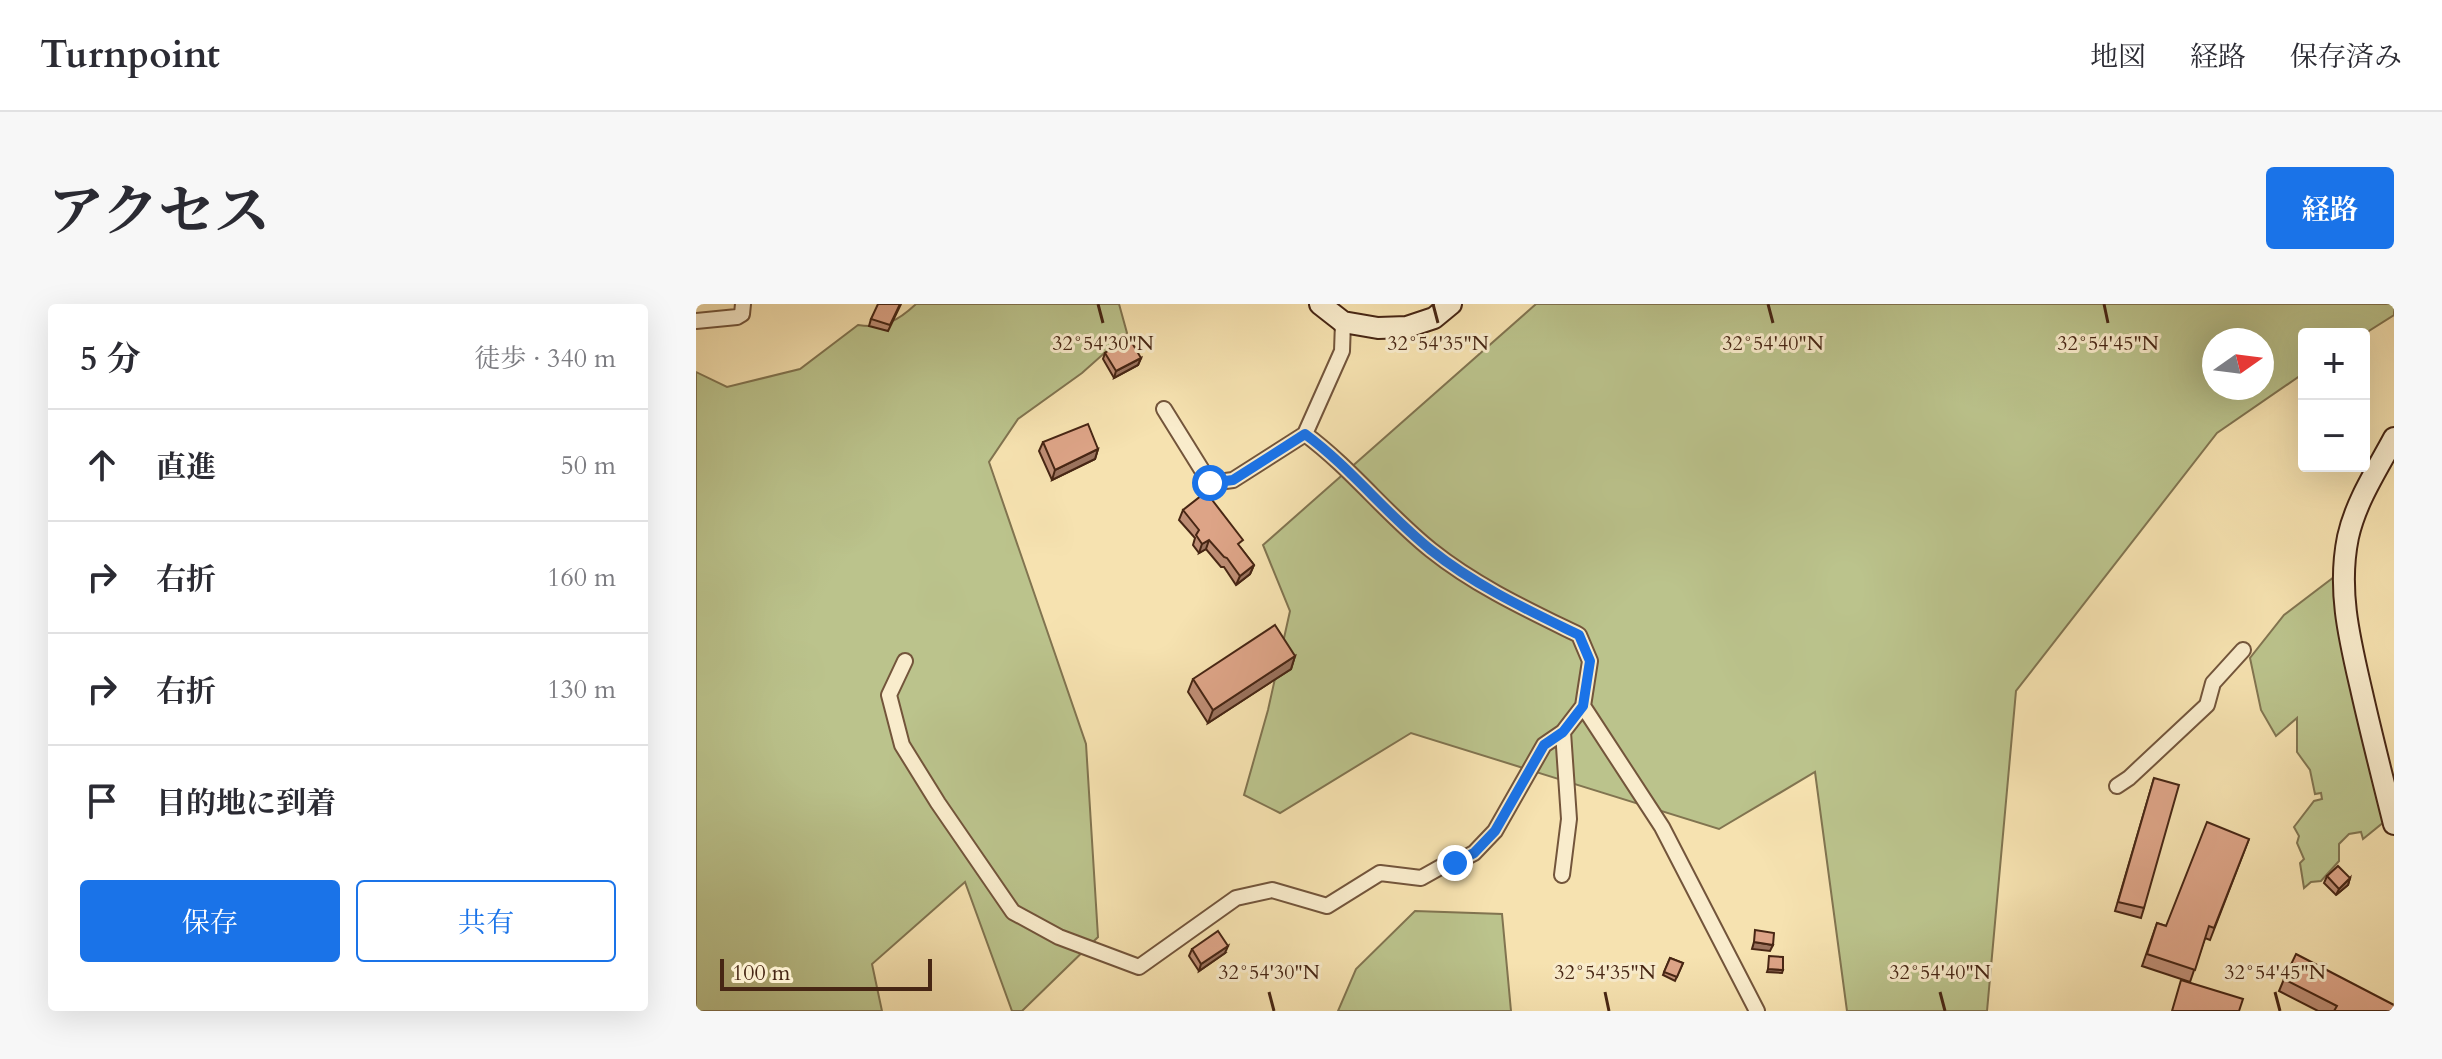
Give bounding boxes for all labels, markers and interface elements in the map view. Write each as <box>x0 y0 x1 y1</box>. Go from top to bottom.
text: Turnpoint <box>40 29 220 81</box>
text: 地図 <box>2090 38 2146 76</box>
text: 経路 <box>2190 38 2246 76</box>
text: 保存済み <box>2290 38 2402 76</box>
button: 経路 <box>2266 167 2394 249</box>
text: アクセス <box>48 175 270 250</box>
north arrow <box>2202 328 2274 400</box>
map controls <box>2298 328 2370 472</box>
button: + <box>2298 328 2370 400</box>
text: 32°54'30"N <box>1052 330 1154 357</box>
text: 32°54'35"N <box>1387 330 1489 357</box>
text: 32°54'40"N <box>1722 330 1824 357</box>
text: 32°54'45"N <box>2057 330 2159 357</box>
text: 5 分 <box>80 336 141 382</box>
text: 徒歩 · 340 m <box>475 341 616 376</box>
button: − <box>2298 400 2370 472</box>
icon: ahead <box>80 443 124 487</box>
text: 直進 <box>156 447 216 488</box>
text: 50 m <box>560 448 616 483</box>
route start <box>1192 465 1228 501</box>
icon: right <box>80 555 124 599</box>
text: 右折 <box>156 559 216 600</box>
text: 160 m <box>547 560 616 595</box>
icon: right <box>80 667 124 711</box>
text: 右折 <box>156 671 216 712</box>
text: 130 m <box>547 672 616 707</box>
icon: arrive <box>80 779 124 823</box>
text: 目的地に到着 <box>156 783 336 824</box>
route end <box>1437 845 1473 881</box>
button: 保存 <box>80 880 340 962</box>
button: 共有 <box>356 880 616 962</box>
scale bar <box>720 955 932 991</box>
text: 100 m <box>732 958 790 988</box>
text: 32°54'30"N <box>1218 959 1320 986</box>
text: 32°54'35"N <box>1554 959 1656 986</box>
text: 32°54'40"N <box>1889 959 1991 986</box>
text: 32°54'45"N <box>2224 959 2326 986</box>

